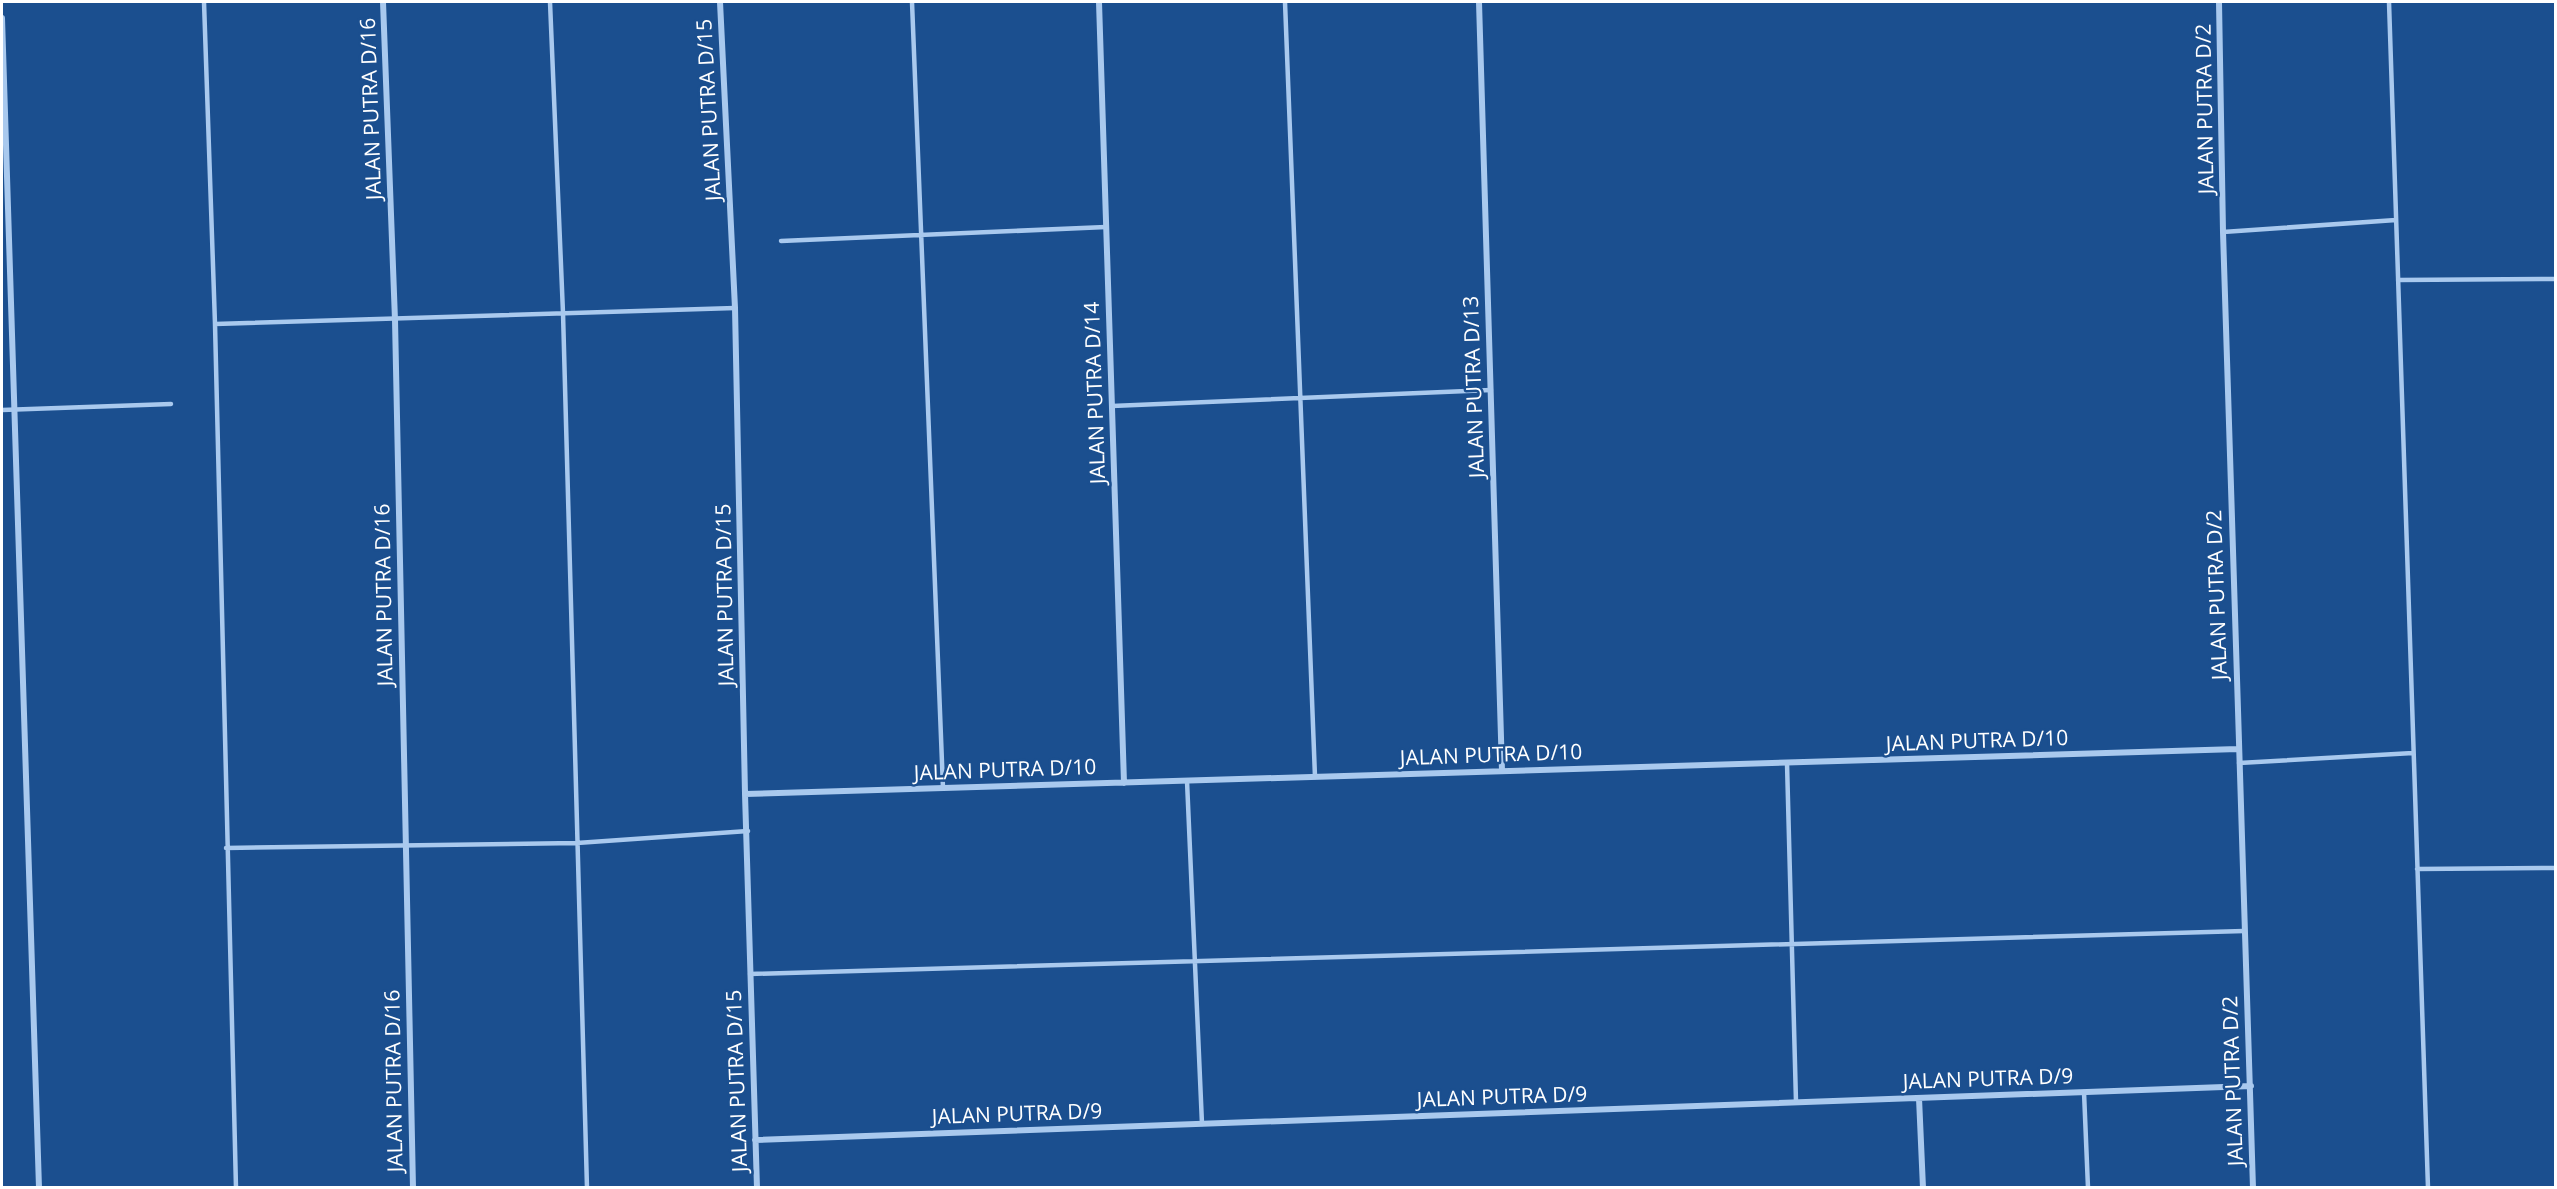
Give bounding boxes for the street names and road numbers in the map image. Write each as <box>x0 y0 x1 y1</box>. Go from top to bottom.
street label: JALAN PUTRA D/16 <box>353 17 387 203</box>
street label: JALAN PUTRA D/15 <box>689 18 727 204</box>
street label: JALAN PUTRA D/2 <box>2189 23 2220 197</box>
street label: JALAN PUTRA D/13 <box>1456 295 1490 481</box>
street label: JALAN PUTRA D/14 <box>1077 301 1111 487</box>
street label: JALAN PUTRA D/16 <box>367 503 399 689</box>
street label: JALAN PUTRA D/15 <box>708 503 740 689</box>
street label: JALAN PUTRA D/2 <box>2199 509 2233 683</box>
street label: JALAN PUTRA D/10 <box>1883 723 2069 757</box>
street label: JALAN PUTRA D/10 <box>1397 737 1583 771</box>
street label: JALAN PUTRA D/10 <box>911 752 1097 786</box>
street label: JALAN PUTRA D/16 <box>377 989 409 1175</box>
street label: JALAN PUTRA D/15 <box>719 989 753 1175</box>
street label: JALAN PUTRA D/2 <box>2215 995 2249 1169</box>
street label: JALAN PUTRA D/9 <box>1900 1061 2074 1095</box>
street label: JALAN PUTRA D/9 <box>1414 1079 1588 1113</box>
street label: JALAN PUTRA D/9 <box>929 1096 1103 1130</box>

